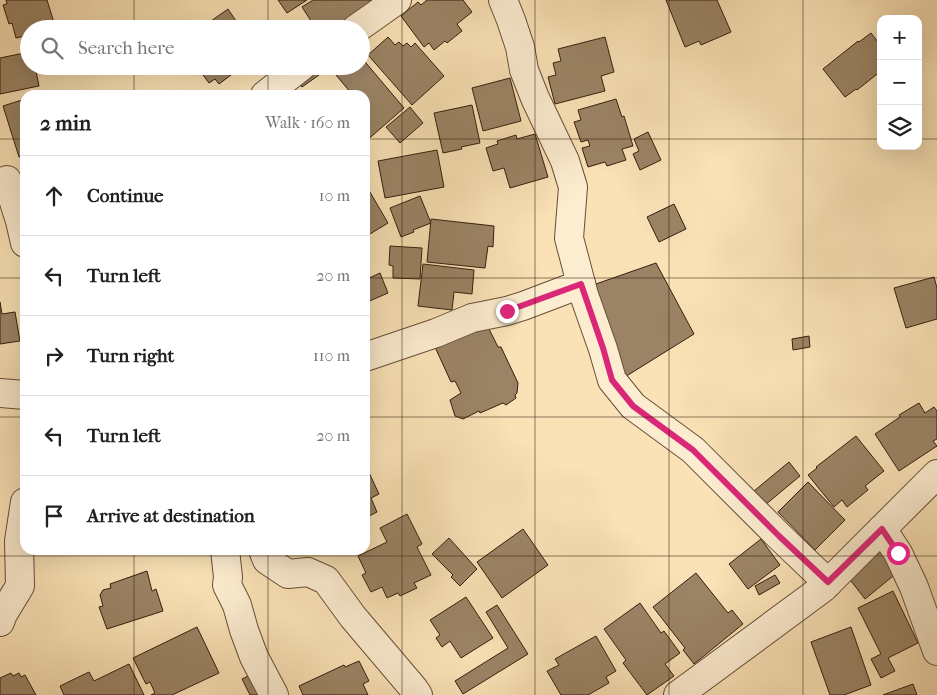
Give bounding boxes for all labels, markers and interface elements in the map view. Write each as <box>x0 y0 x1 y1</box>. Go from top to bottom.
map controls <box>877 15 922 150</box>
button: + <box>877 15 922 60</box>
search box <box>20 20 370 75</box>
icon: search <box>38 34 66 62</box>
text: Search here <box>78 37 174 59</box>
button: − <box>877 60 922 105</box>
button: layers <box>877 105 922 150</box>
text: 2 min <box>40 111 91 135</box>
text: Walk · 160 m <box>265 113 350 132</box>
icon: ahead <box>40 182 68 210</box>
text: Continue <box>87 185 163 207</box>
text: 10 m <box>319 186 350 205</box>
icon: left <box>40 262 68 290</box>
text: Turn left <box>87 265 161 287</box>
text: 20 m <box>316 266 350 285</box>
route end <box>496 300 519 323</box>
icon: right <box>40 342 68 370</box>
text: Turn right <box>87 345 174 367</box>
text: 110 m <box>313 346 350 365</box>
icon: left <box>40 422 68 450</box>
text: Turn left <box>87 425 161 447</box>
text: 20 m <box>316 426 350 445</box>
icon: arrive <box>40 502 68 530</box>
text: Arrive at destination <box>87 505 255 527</box>
route start <box>887 542 910 565</box>

